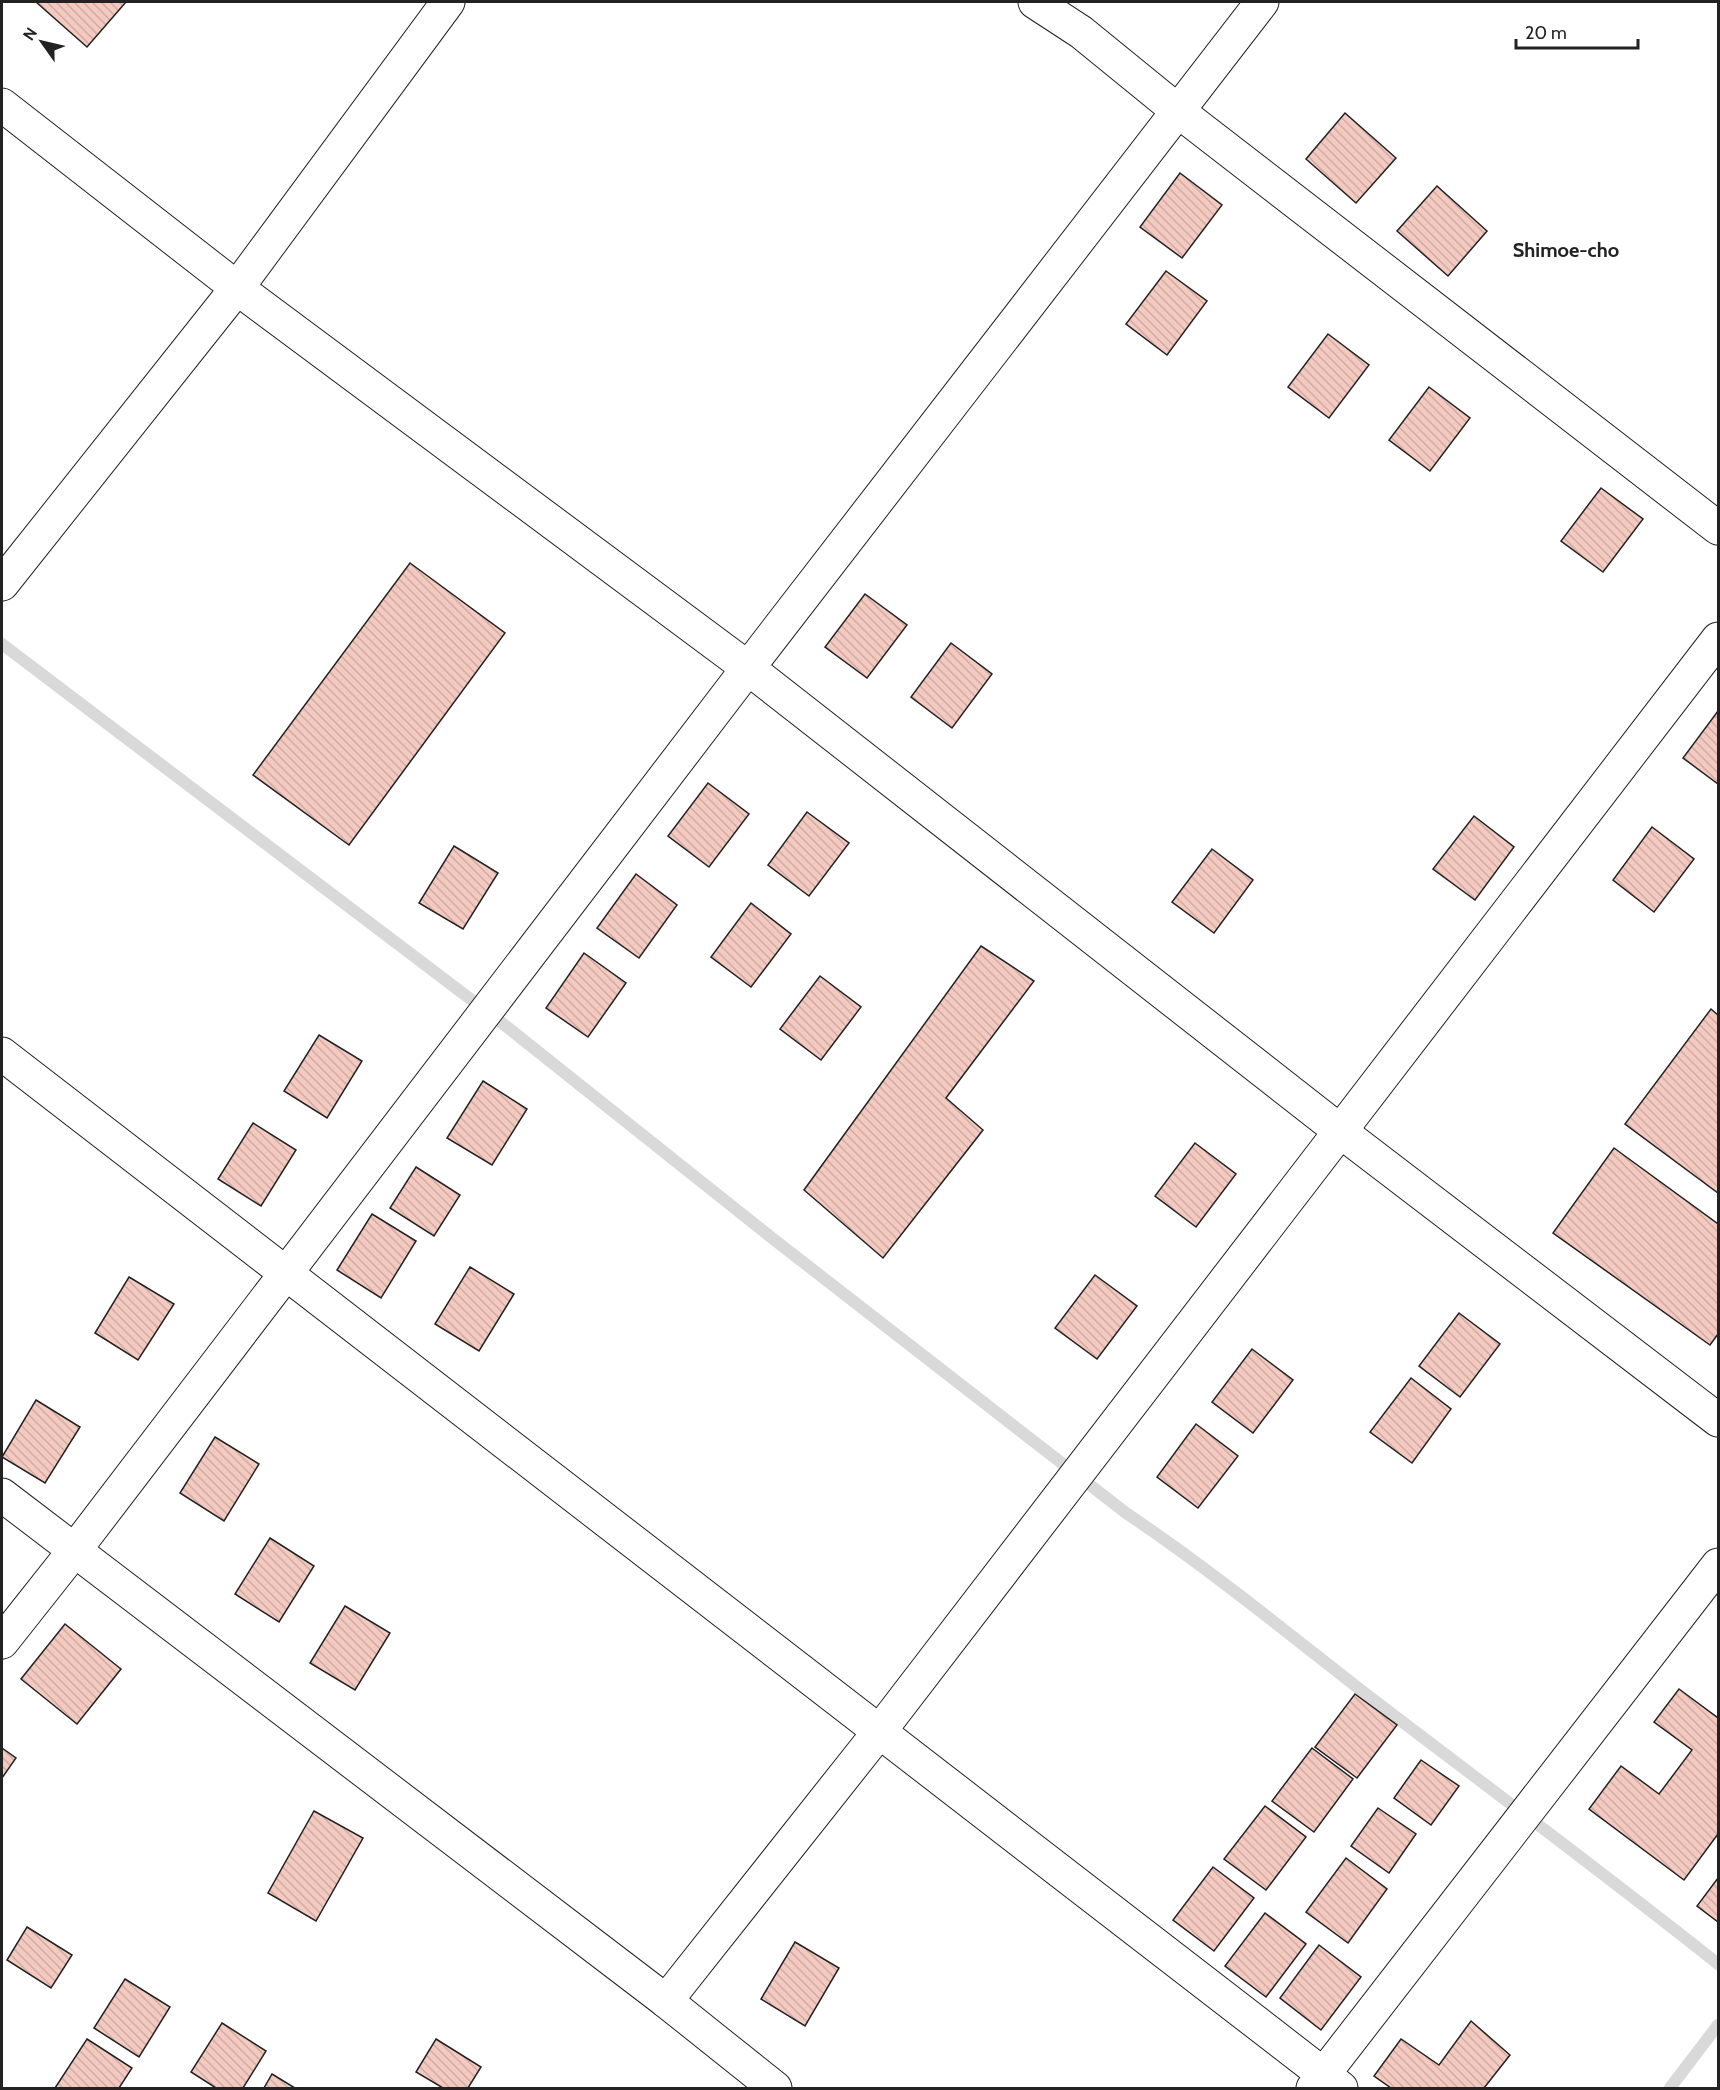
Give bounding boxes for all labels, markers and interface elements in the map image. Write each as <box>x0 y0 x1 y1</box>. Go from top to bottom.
north arrow <box>12 12 72 72</box>
scale bar <box>1516 12 1638 50</box>
text: 20 m <box>1525 22 1567 44</box>
text: N <box>19 24 41 44</box>
district label: Shimoe-cho <box>1513 238 1619 262</box>

